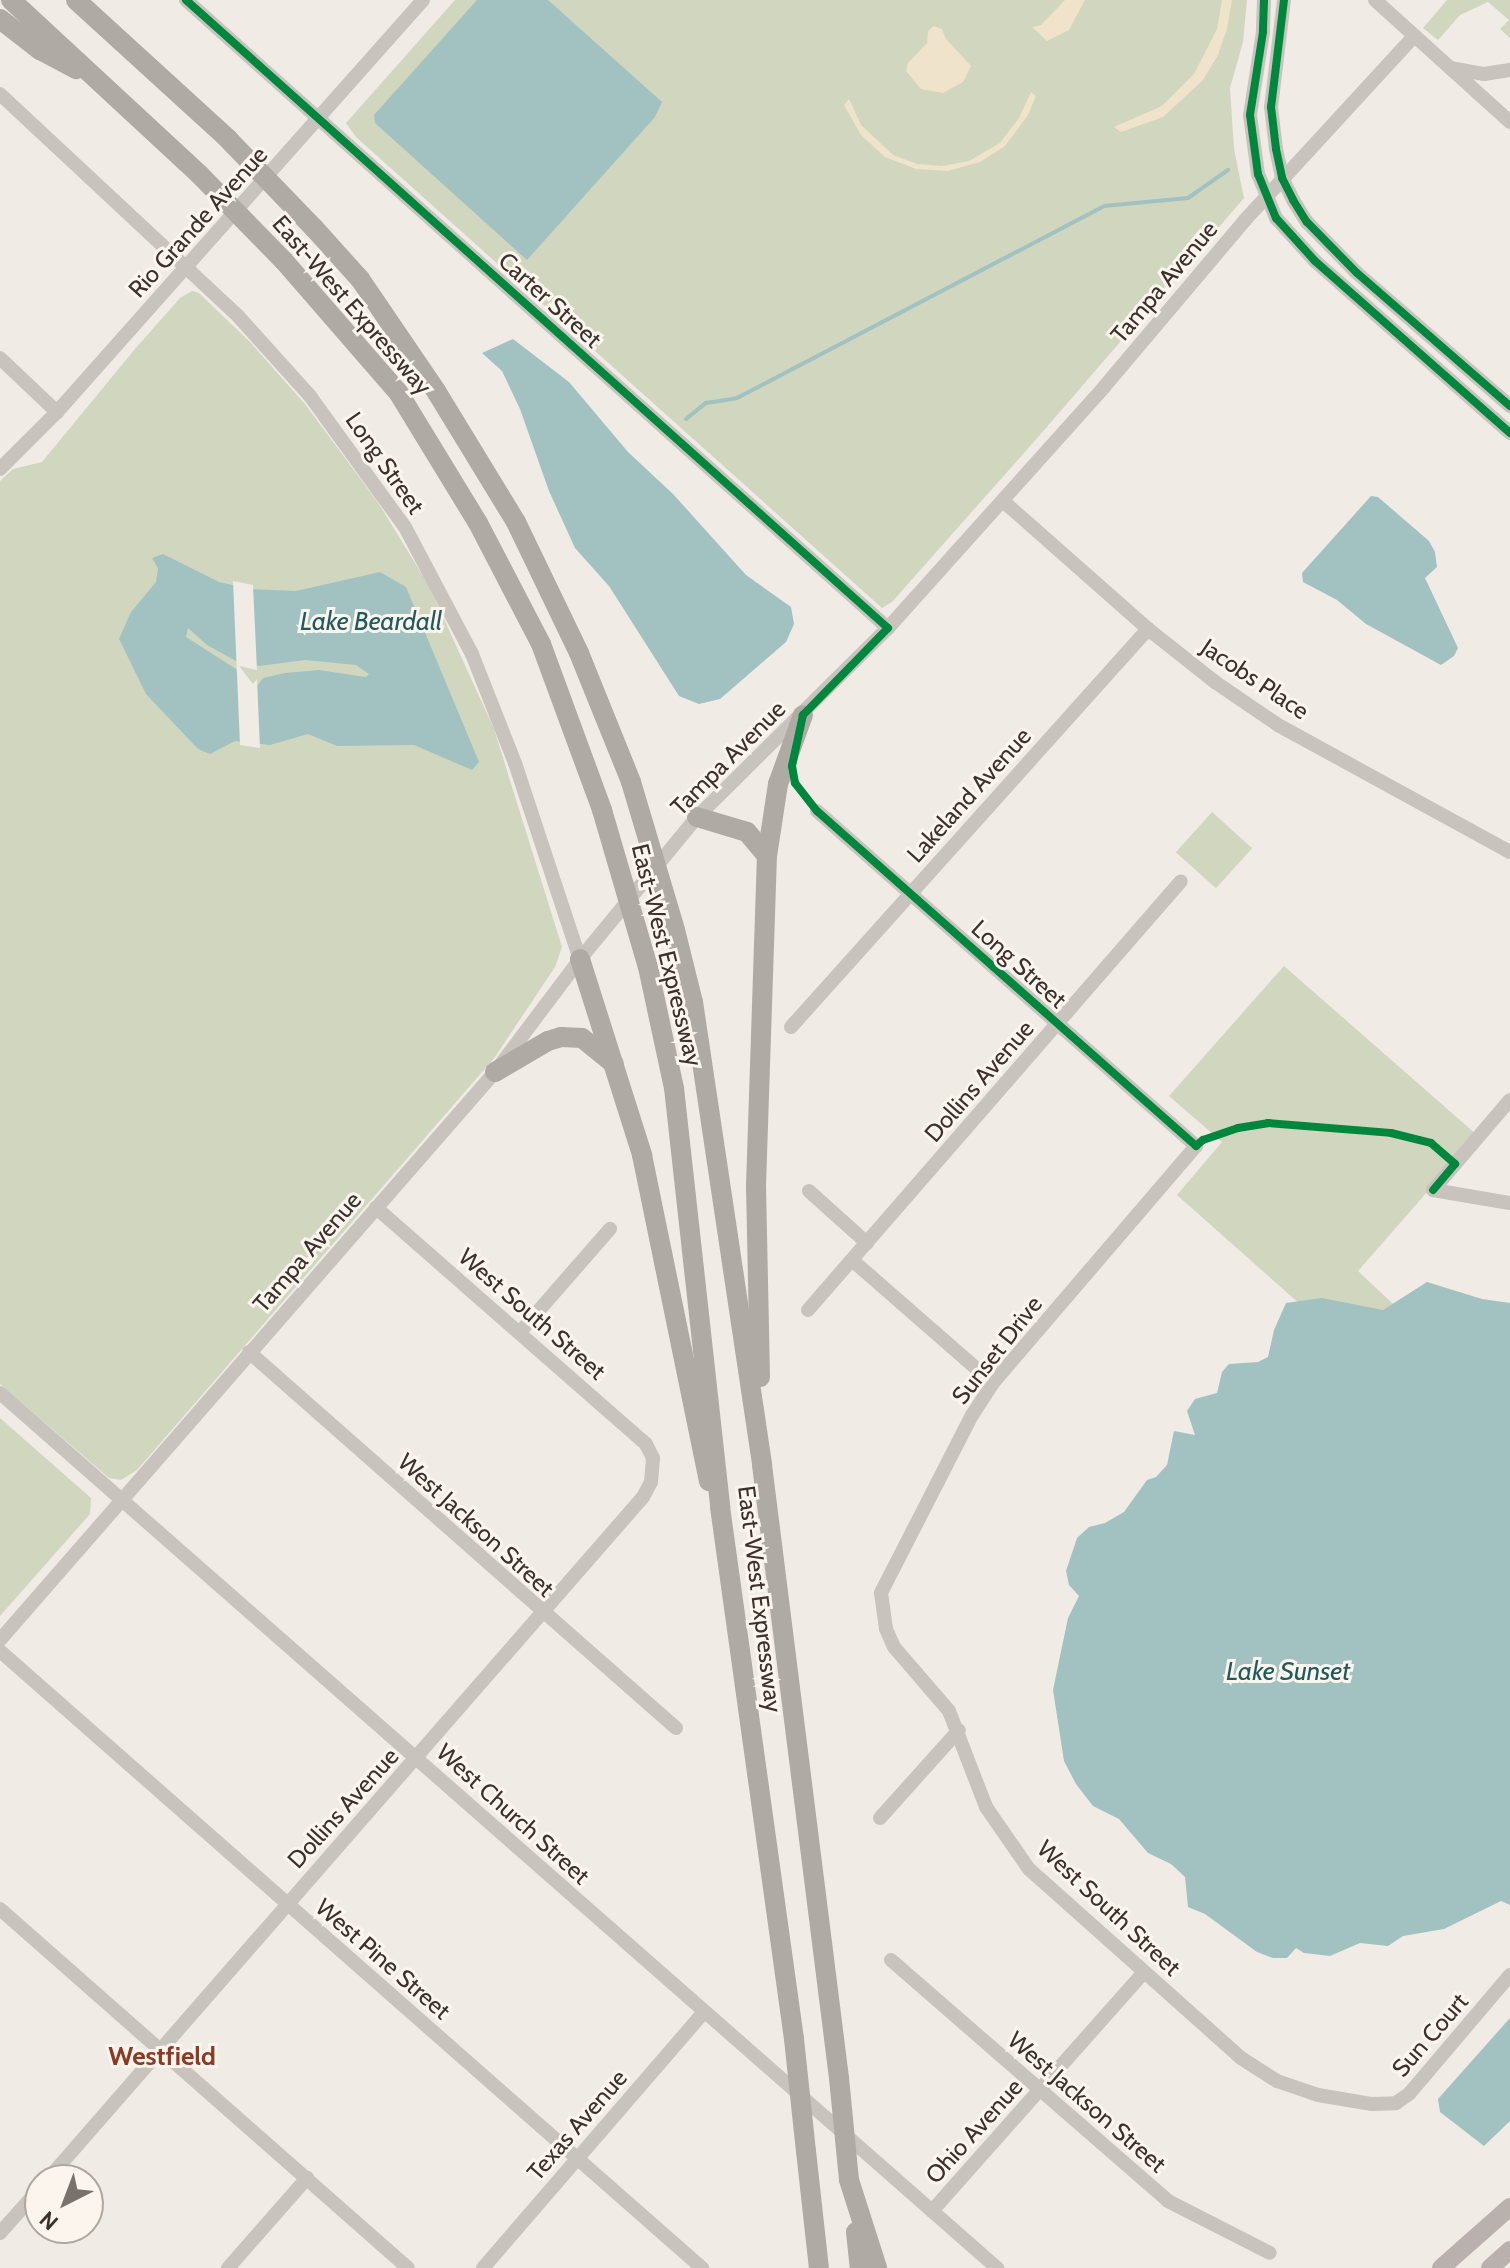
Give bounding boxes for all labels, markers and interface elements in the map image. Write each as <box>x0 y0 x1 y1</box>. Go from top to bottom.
street label: Rio Grande Avenue <box>123 140 273 304</box>
street label: East-West Expressway <box>266 209 438 401</box>
street label: Tampa Avenue <box>1105 215 1223 349</box>
street label: Carter Street <box>492 246 608 354</box>
street label: Long Street <box>340 407 430 519</box>
water label: Lake Beardall <box>300 606 442 638</box>
street label: Jacobs Place <box>1196 632 1314 726</box>
street label: Tampa Avenue <box>665 695 791 821</box>
street label: Lakeland Avenue <box>901 722 1037 868</box>
street label: East-West Expressway <box>625 841 709 1069</box>
street label: Long Street <box>966 914 1072 1014</box>
street label: Dollins Avenue <box>918 1014 1040 1148</box>
street label: Tampa Avenue <box>247 1186 367 1318</box>
street label: West South Street <box>453 1242 611 1386</box>
street label: Sunset Drive <box>946 1290 1048 1410</box>
street label: West Jackson Street <box>392 1447 560 1603</box>
street label: East-West Expressway <box>732 1484 788 1714</box>
water label: Lake Sunset <box>1226 1656 1350 1688</box>
street label: West Church Street <box>430 1738 596 1890</box>
street label: Dollins Avenue <box>282 1742 404 1874</box>
street label: West South Street <box>1031 1834 1187 1982</box>
street label: West Pine Street <box>310 1893 456 2025</box>
street label: Sun Court <box>1386 1987 1474 2083</box>
street label: West Jackson Street <box>1002 2025 1172 2179</box>
district label: Westfield <box>108 2041 216 2073</box>
street label: Texas Avenue <box>521 2064 633 2186</box>
street label: Ohio Avenue <box>919 2073 1029 2189</box>
north arrow <box>24 2164 104 2244</box>
text: N <box>34 2205 64 2236</box>

